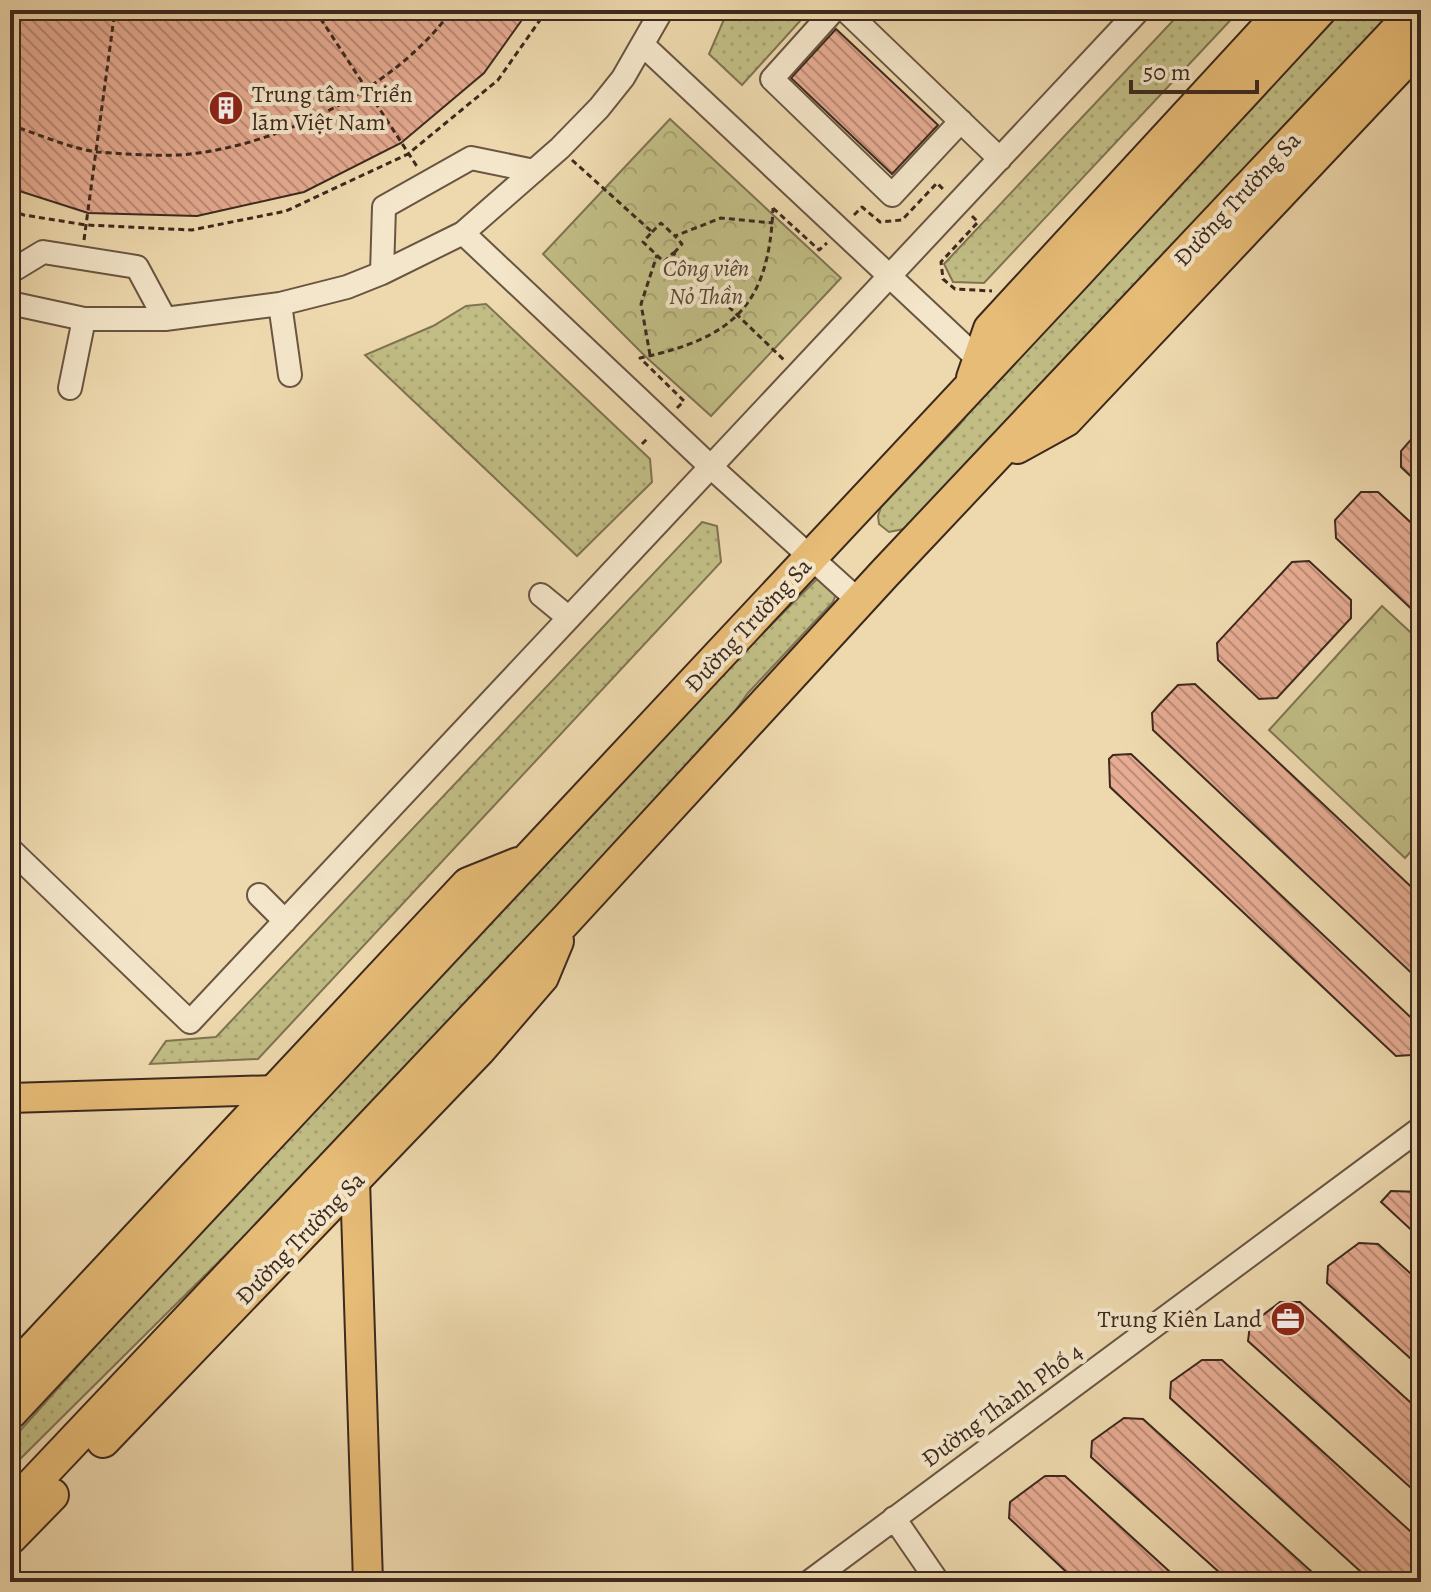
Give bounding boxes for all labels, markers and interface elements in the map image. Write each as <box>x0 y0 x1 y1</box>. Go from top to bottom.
scale bar <box>1131 44 1257 94</box>
text: 50 m <box>1143 56 1191 88</box>
place label: Trung tâm Triển lãm Việt Nam <box>252 78 413 138</box>
building icon: Trung tâm Triển lãm Việt Nam <box>207 89 245 127</box>
street label: Đường Trường Sa <box>1166 124 1308 273</box>
park label: Công viên Nỏ Thần <box>663 252 749 312</box>
street label: Đường Trường Sa <box>677 550 819 699</box>
street label: Đường Trường Sa <box>228 1164 372 1311</box>
office icon: Trung Kiên Land <box>1269 1300 1307 1338</box>
place label: Trung Kiên Land <box>1098 1303 1262 1335</box>
street label: Đường Thành Phố 4 <box>915 1336 1089 1474</box>

